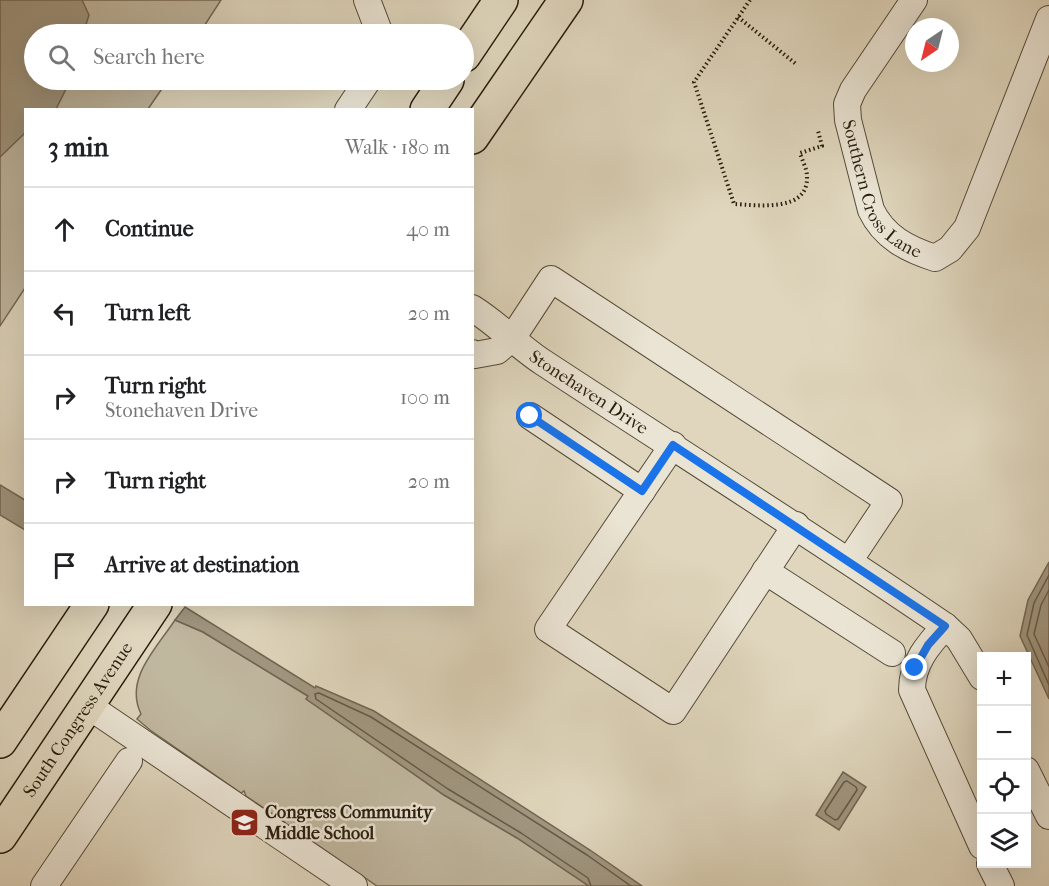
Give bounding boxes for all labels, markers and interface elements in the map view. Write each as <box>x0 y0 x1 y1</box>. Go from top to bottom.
north arrow <box>905 18 959 72</box>
search box <box>24 24 474 90</box>
icon: search <box>45 41 78 74</box>
text: Search here <box>93 44 205 70</box>
street label: Southern Cross Lane <box>838 117 925 263</box>
text: 3 min <box>48 132 109 163</box>
text: Walk · 180 m <box>345 136 450 159</box>
icon: ahead <box>48 213 81 246</box>
text: Continue <box>105 216 194 242</box>
text: 40 m <box>406 218 450 241</box>
icon: left <box>48 297 81 330</box>
text: Turn left <box>105 300 191 326</box>
text: 20 m <box>408 302 450 325</box>
street label: Stonehaven Drive <box>525 346 652 439</box>
text: Turn right <box>105 373 206 399</box>
icon: right <box>48 381 81 414</box>
text: 100 m <box>400 386 450 409</box>
text: Stonehaven Drive <box>105 399 258 422</box>
route start <box>516 402 542 428</box>
icon: right <box>48 465 81 498</box>
text: Turn right <box>105 468 206 494</box>
text: 20 m <box>408 470 450 493</box>
icon: arrive <box>48 549 81 582</box>
text: Arrive at destination <box>105 552 299 578</box>
street label: South Congress Avenue <box>19 638 137 801</box>
map controls <box>977 652 1031 868</box>
button: + <box>977 652 1031 706</box>
route end <box>901 654 927 680</box>
button: − <box>977 706 1031 760</box>
button: locate <box>977 760 1031 814</box>
place label: Congress Community Middle School <box>264 802 434 844</box>
school or university icon: Congress Community Middle School <box>228 806 260 838</box>
button: layers <box>977 814 1031 868</box>

